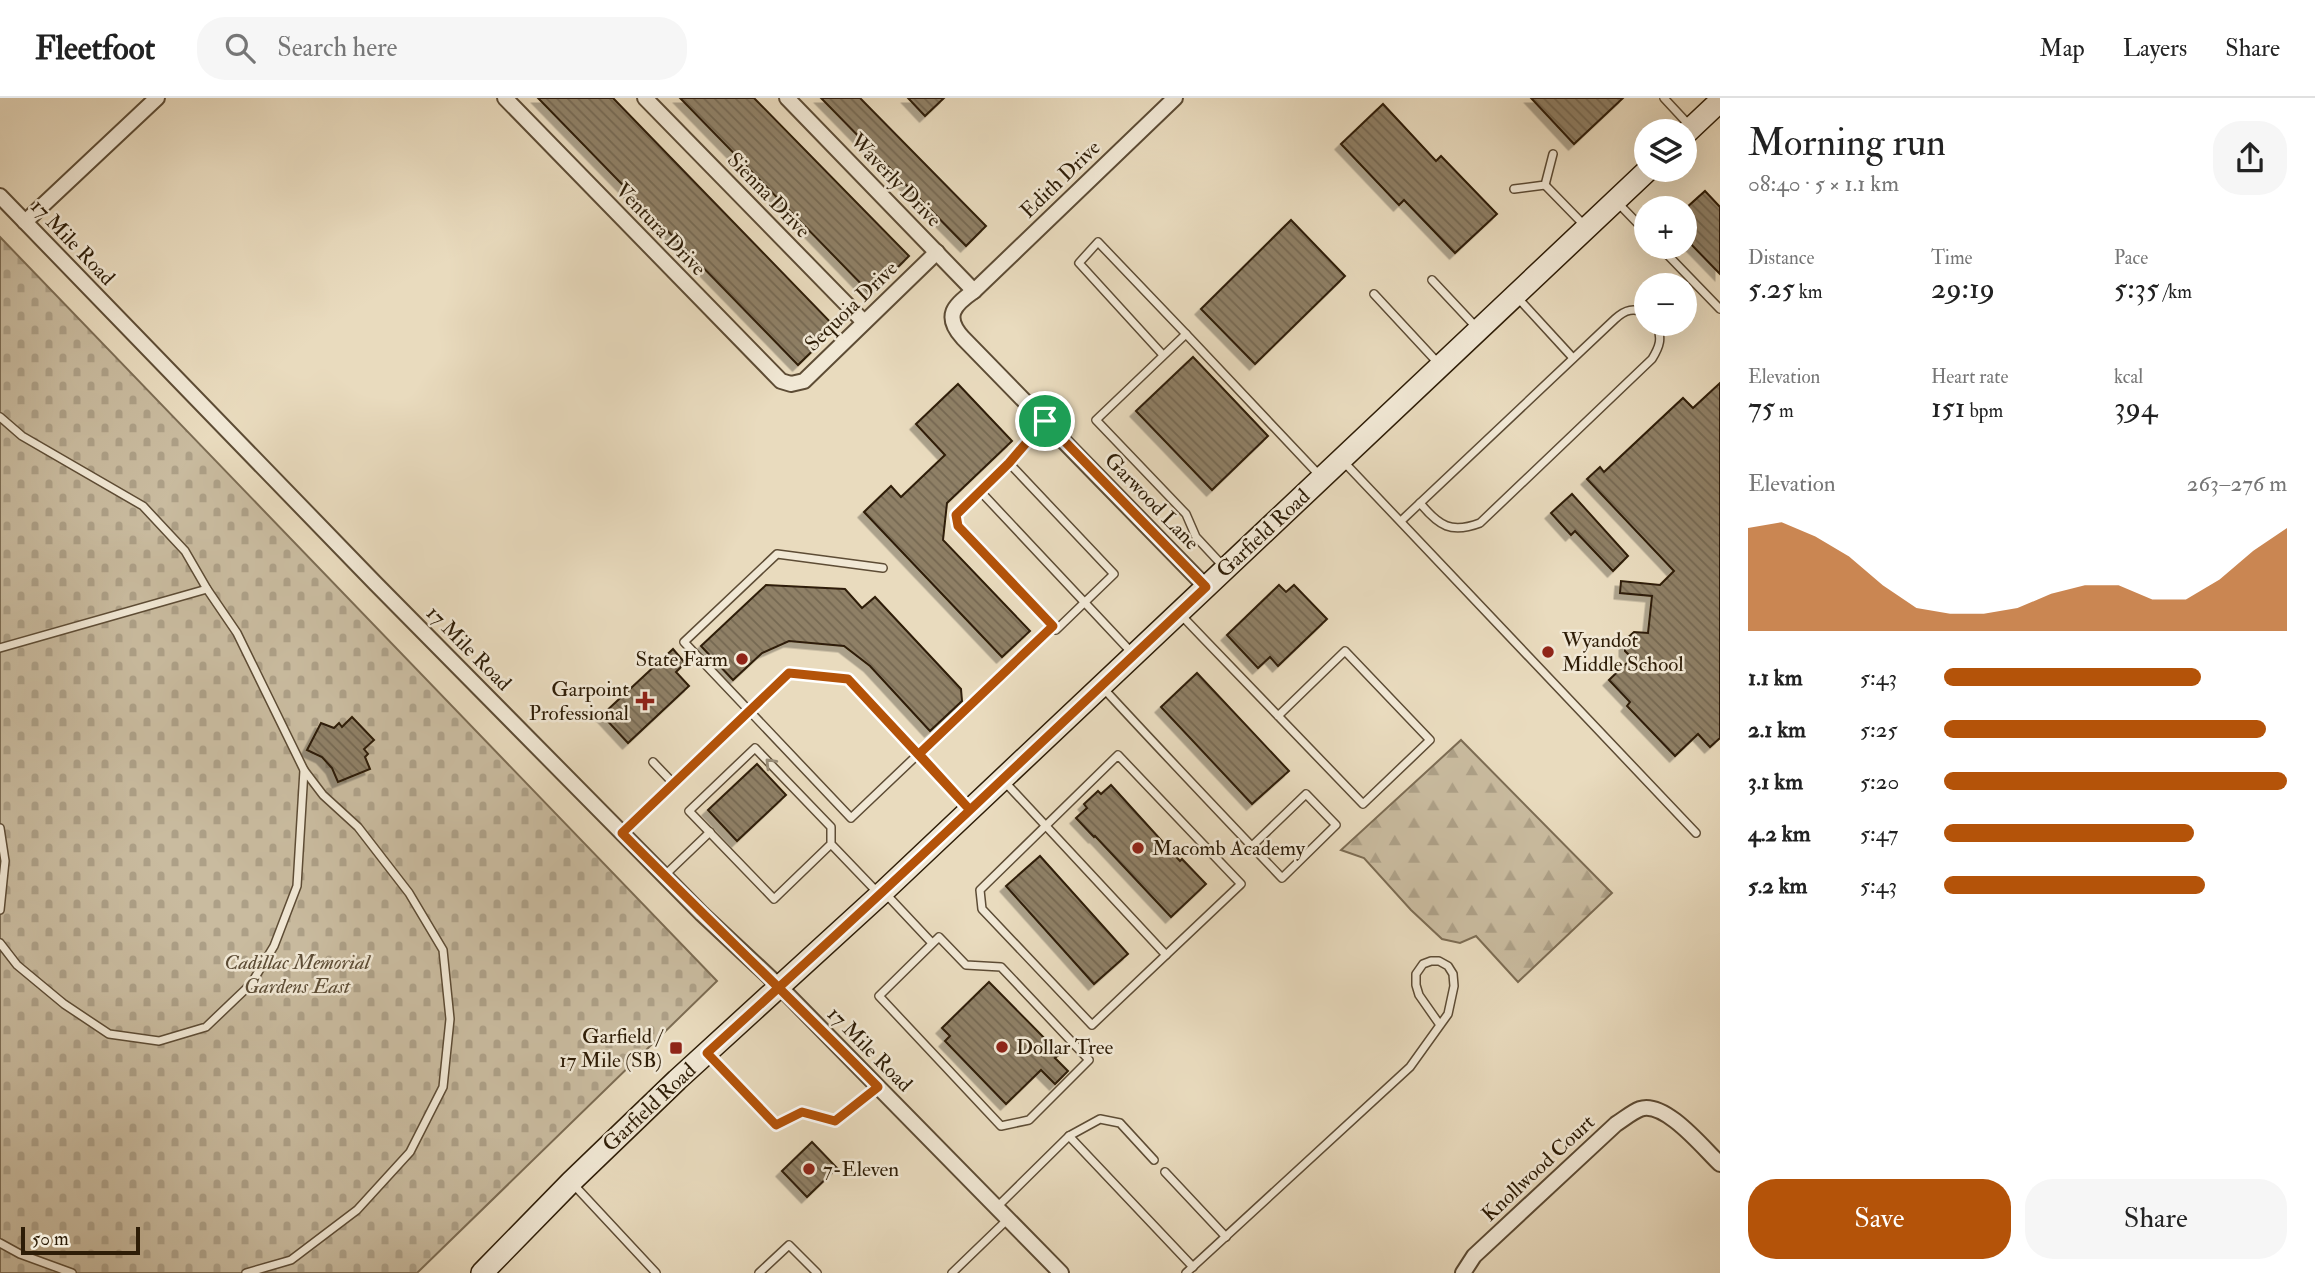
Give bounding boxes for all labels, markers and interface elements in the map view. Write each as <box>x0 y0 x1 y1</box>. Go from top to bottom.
search box <box>197 17 687 80</box>
text: Fleetfoot <box>35 28 155 69</box>
icon: search <box>221 29 259 67</box>
text: Search here <box>277 32 397 64</box>
text: Map <box>2040 33 2085 64</box>
text: Layers <box>2123 33 2187 64</box>
text: Share <box>2225 33 2280 64</box>
map controls <box>1634 119 1697 336</box>
button: layers <box>1634 119 1697 182</box>
text: Morning run <box>1748 119 1946 167</box>
button: share <box>2213 121 2287 195</box>
street label: Waverly Drive <box>843 127 947 233</box>
street label: Edith Drive <box>1015 134 1106 224</box>
street label: Sienna Drive <box>721 147 816 244</box>
text: 08:40 · 5 × 1.1 km <box>1748 169 1899 198</box>
street label: Ventura Drive <box>610 177 712 282</box>
street label: 17 Mile Road <box>25 193 121 292</box>
button: + <box>1634 196 1697 259</box>
text: Distance <box>1748 246 1814 270</box>
text: Time <box>1931 246 1973 270</box>
text: Pace <box>2114 246 2148 270</box>
street label: Sequoia Drive <box>799 255 904 357</box>
text: 5.25 <box>1748 270 1795 307</box>
text: 29:19 <box>1931 270 1995 307</box>
text: 5:35 <box>2114 270 2159 307</box>
button: − <box>1634 273 1697 336</box>
text: km <box>1795 280 1823 304</box>
text: /km <box>2159 280 2192 304</box>
text: Elevation <box>1748 365 1820 389</box>
text: Heart rate <box>1931 365 2008 389</box>
text: kcal <box>2114 365 2143 389</box>
text: 75 <box>1748 389 1775 426</box>
text: 151 <box>1931 389 1966 426</box>
text: 394 <box>2114 389 2157 426</box>
pin <box>1015 391 1075 451</box>
text: m <box>1775 399 1794 423</box>
text: bpm <box>1966 399 2003 423</box>
icon: arrive <box>1026 402 1064 440</box>
street label: Garwood Lane <box>1098 447 1205 556</box>
text: Elevation <box>1748 469 1836 498</box>
text: 263–276 m <box>2187 469 2287 498</box>
street label: Garfield Road <box>1211 483 1316 584</box>
street label: 17 Mile Road <box>420 600 517 697</box>
place label: Wyandot Middle School <box>1561 627 1684 678</box>
marker: Wyandot Middle School <box>1540 644 1556 660</box>
place label: State Farm <box>636 646 728 673</box>
marker: State Farm <box>734 651 750 667</box>
text: 1.1 km <box>1748 663 1803 692</box>
text: 5:43 <box>1860 663 1897 692</box>
place label: Garpoint Professional <box>529 676 630 727</box>
marker: Garpoint Professional <box>635 691 655 711</box>
text: 2.1 km <box>1748 715 1806 744</box>
text: 5:25 <box>1860 715 1898 744</box>
one-way arrow <box>765 759 778 772</box>
text: 3.1 km <box>1748 767 1803 796</box>
text: 5:20 <box>1860 767 1899 796</box>
text: 4.2 km <box>1748 819 1811 848</box>
text: 5:47 <box>1860 819 1898 848</box>
place label: Macomb Academy <box>1152 835 1306 862</box>
marker: Macomb Academy <box>1130 840 1146 856</box>
text: 5.2 km <box>1748 871 1807 900</box>
text: 5:43 <box>1860 871 1897 900</box>
park label: Cadillac Memorial Gardens East <box>224 949 372 1000</box>
street label: 17 Mile Road <box>821 1001 918 1098</box>
place label: Garfield / 17 Mile (SB) <box>559 1023 665 1074</box>
place label: Dollar Tree <box>1016 1034 1114 1061</box>
marker: Dollar Tree <box>994 1039 1010 1055</box>
marker: Garfield / 17 Mile (SB) <box>668 1040 684 1056</box>
street label: Garfield Road <box>597 1057 702 1158</box>
street label: Knollwood Court <box>1476 1109 1601 1228</box>
place label: 7-Eleven <box>823 1156 899 1183</box>
marker: 7-Eleven <box>801 1161 817 1177</box>
button: Save <box>1748 1179 2011 1259</box>
button: Share <box>2025 1179 2287 1259</box>
scale bar <box>21 1224 140 1256</box>
text: 50 m <box>32 1227 69 1251</box>

